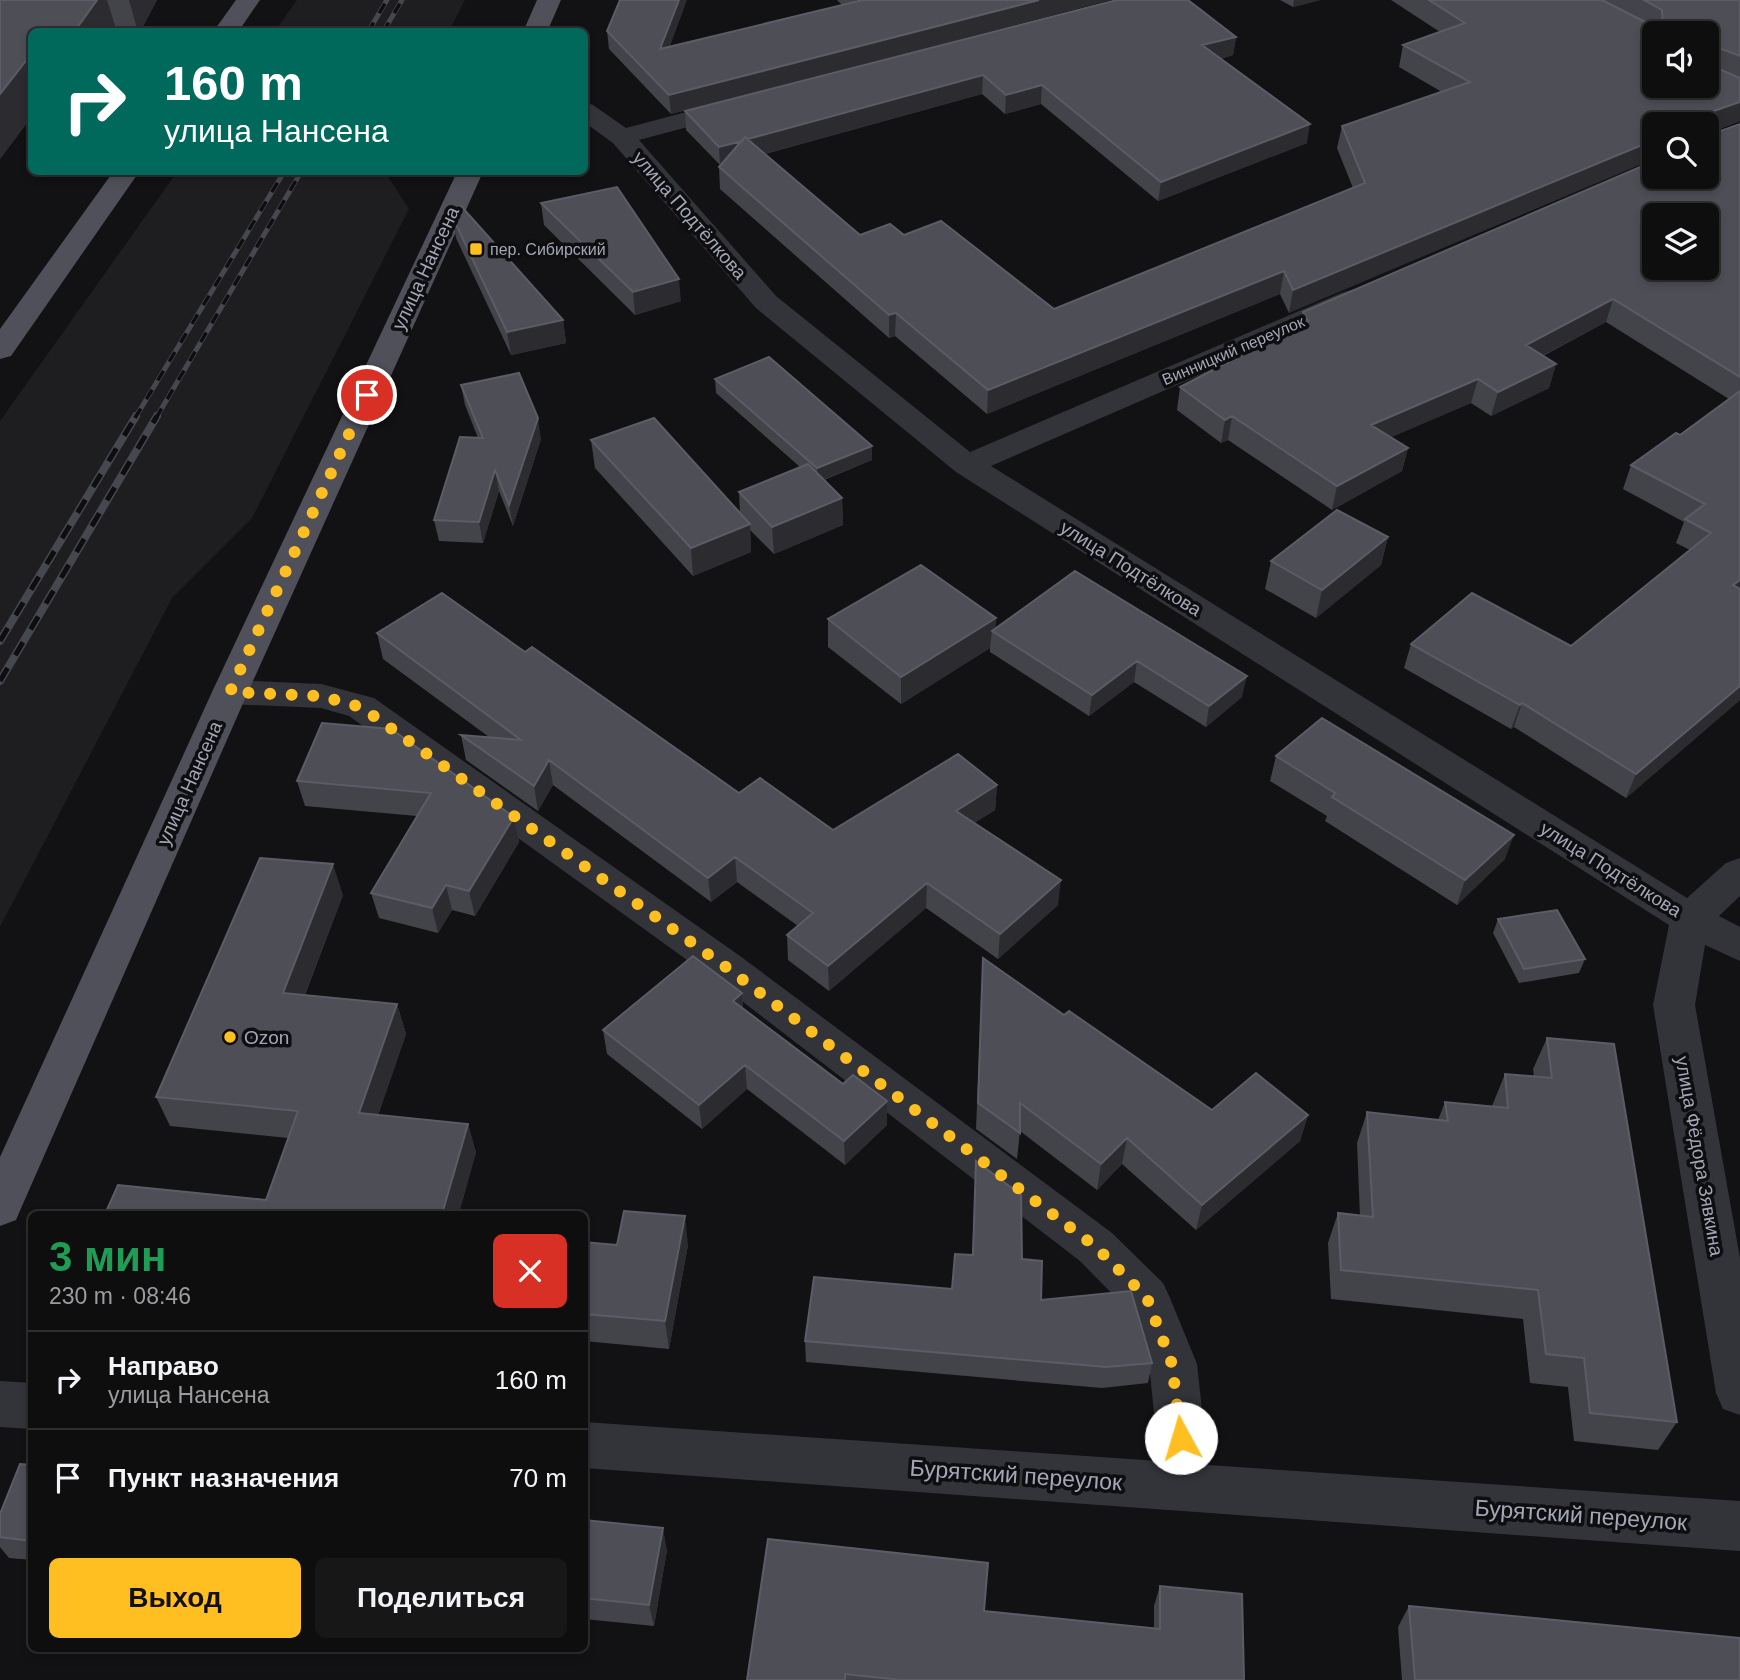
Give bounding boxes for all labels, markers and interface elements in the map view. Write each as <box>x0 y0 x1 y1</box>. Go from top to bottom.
map controls <box>1642 21 1719 280</box>
button: sound <box>1642 21 1719 98</box>
icon: right <box>49 56 140 147</box>
text: 160 m <box>164 56 303 110</box>
button: search <box>1642 112 1719 189</box>
text: улица Нансена <box>164 113 389 149</box>
street label: улица Подтёлкова <box>628 147 751 284</box>
street label: улица Нансена <box>388 203 463 333</box>
button: layers <box>1642 203 1719 280</box>
marker: пер. Сибирский <box>468 241 484 257</box>
place label: пер. Сибирский <box>490 241 606 258</box>
street label: Винницкий переулок <box>1159 312 1308 388</box>
pin <box>337 365 397 425</box>
icon: arrive <box>348 376 386 414</box>
street label: улица Подтёлкова <box>1056 517 1205 621</box>
street label: улица Нансена <box>153 718 226 848</box>
street label: улица Подтёлкова <box>1536 818 1685 922</box>
place label: Ozon <box>244 1027 289 1048</box>
marker: Ozon <box>222 1029 238 1045</box>
street label: улица Фёдора Зявкина <box>1672 1055 1727 1258</box>
text: 3 мин <box>49 1233 166 1280</box>
button: close <box>493 1234 567 1308</box>
text: 230 m · 08:46 <box>49 1283 191 1309</box>
text: Направо <box>108 1351 219 1381</box>
icon: right <box>49 1361 87 1399</box>
text: 160 m <box>495 1365 567 1395</box>
text: улица Нансена <box>108 1382 270 1408</box>
position arrow <box>1144 1401 1218 1475</box>
street label: Бурятский переулок <box>909 1455 1124 1495</box>
icon: arrive <box>49 1459 87 1497</box>
text: Пункт назначения <box>108 1463 339 1493</box>
text: 70 m <box>509 1463 567 1493</box>
street label: Бурятский переулок <box>1474 1495 1689 1535</box>
button: Выход <box>49 1558 301 1638</box>
button: Поделиться <box>315 1558 567 1638</box>

